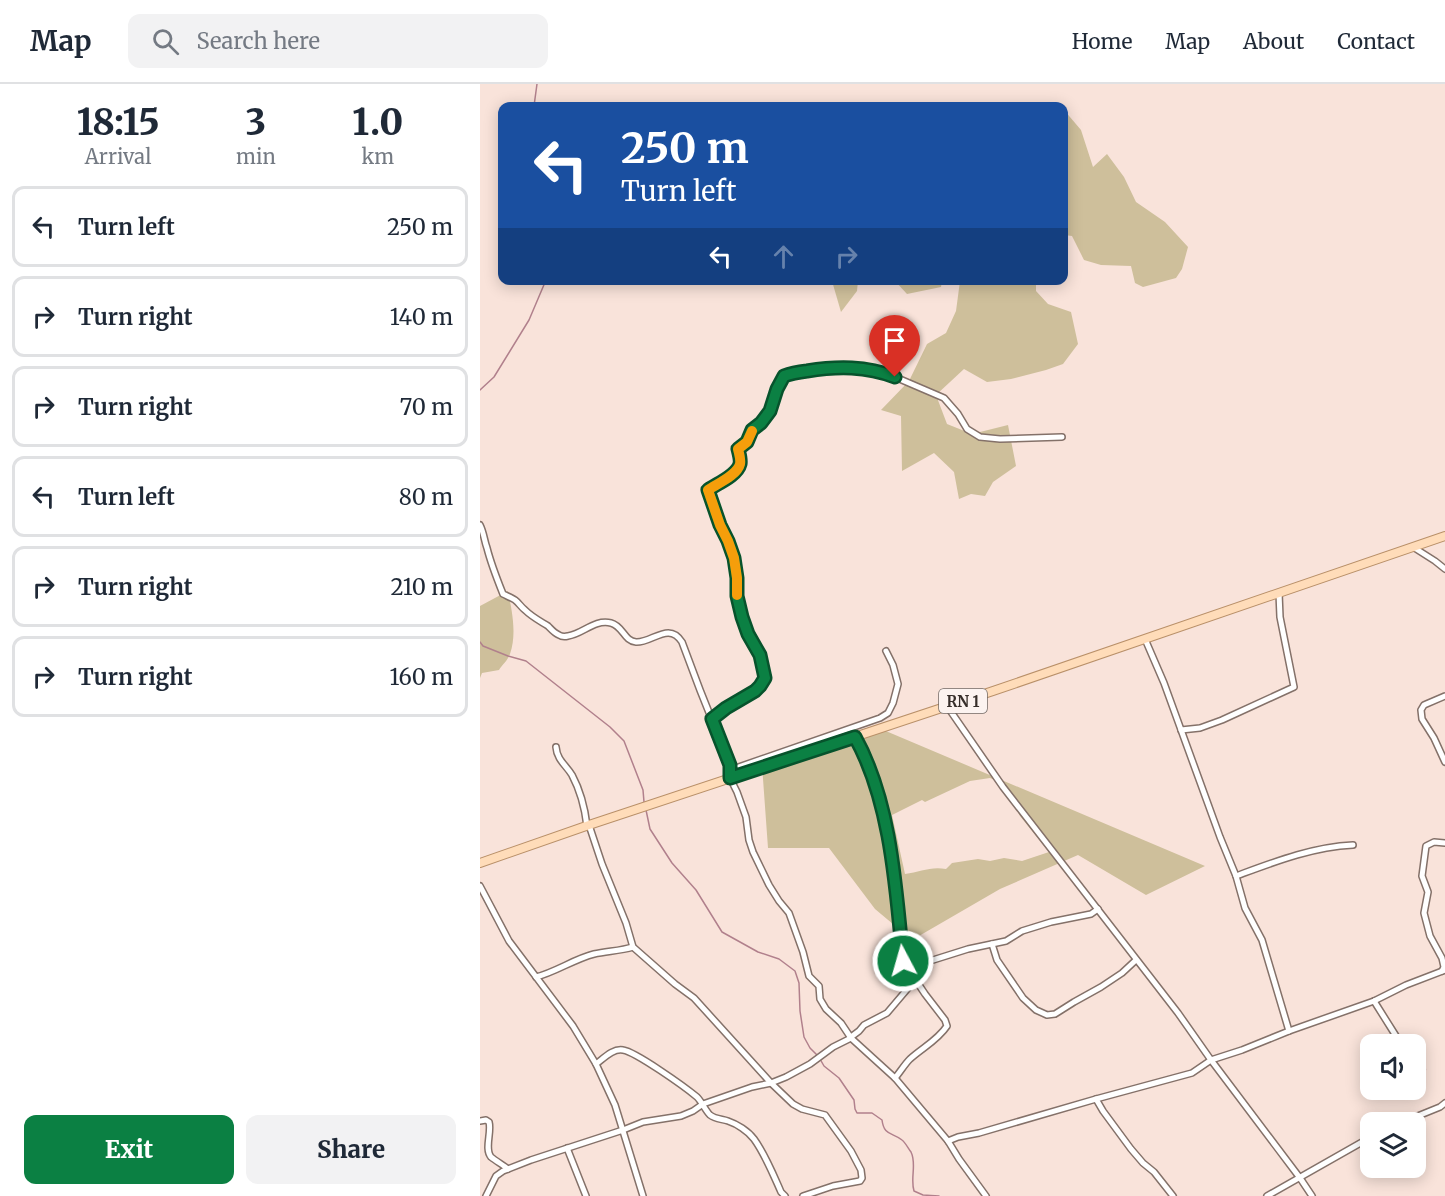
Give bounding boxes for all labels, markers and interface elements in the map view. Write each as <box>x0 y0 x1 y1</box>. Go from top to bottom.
search box <box>128 14 548 68</box>
text: Map <box>30 23 92 59</box>
icon: search <box>149 25 182 58</box>
text: Search here <box>197 27 320 55</box>
text: Home <box>1072 28 1132 55</box>
text: Map <box>1165 28 1210 55</box>
text: About <box>1243 28 1304 55</box>
text: Contact <box>1337 28 1415 55</box>
text: 18:15 <box>77 100 159 145</box>
text: 3 <box>246 100 266 145</box>
text: 1.0 <box>352 100 403 145</box>
text: 250 m <box>621 122 749 174</box>
icon: left <box>522 126 600 204</box>
text: Arrival <box>85 144 151 169</box>
text: min <box>236 144 276 169</box>
text: km <box>362 144 394 169</box>
text: Turn left <box>621 174 736 208</box>
icon: left <box>27 210 60 243</box>
text: Turn left <box>78 213 175 241</box>
text: 250 m <box>387 213 453 241</box>
icon: left <box>704 240 737 273</box>
icon: ahead <box>767 240 800 273</box>
icon: right <box>830 240 863 273</box>
icon: right <box>27 300 60 333</box>
text: Turn right <box>78 303 192 331</box>
text: 140 m <box>390 303 453 331</box>
pin <box>869 315 920 377</box>
icon: arrive <box>878 324 911 357</box>
icon: right <box>27 390 60 423</box>
text: Turn right <box>78 393 192 421</box>
text: 70 m <box>400 393 453 421</box>
icon: left <box>27 480 60 513</box>
text: Turn left <box>78 483 175 511</box>
text: 80 m <box>399 483 453 511</box>
icon: right <box>27 570 60 603</box>
text: Turn right <box>78 573 192 601</box>
text: 210 m <box>390 573 453 601</box>
icon: right <box>27 660 60 693</box>
text: Turn right <box>78 663 192 691</box>
text: 160 m <box>389 663 453 691</box>
road number: RN 1 <box>939 689 987 713</box>
position arrow <box>871 929 935 993</box>
map controls <box>1360 1034 1426 1178</box>
button: sound <box>1360 1034 1426 1100</box>
button: layers <box>1360 1112 1426 1178</box>
button: Exit <box>24 1115 234 1184</box>
button: Share <box>246 1115 456 1184</box>

